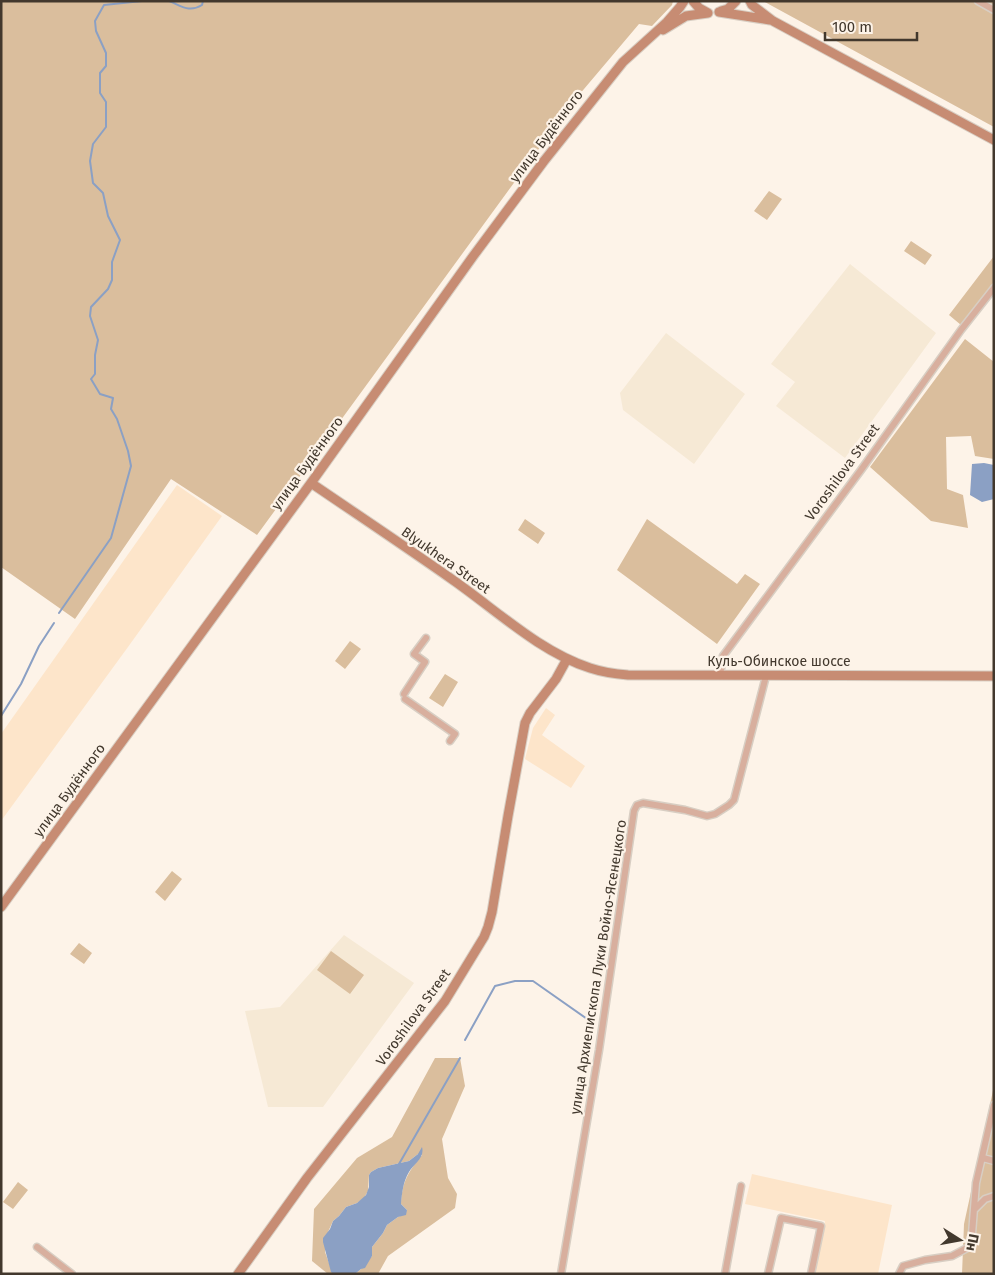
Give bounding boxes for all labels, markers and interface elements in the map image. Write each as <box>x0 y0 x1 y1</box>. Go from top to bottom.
scale bar <box>825 10 918 42</box>
text: 100 m <box>832 18 872 36</box>
street label: улица Будённого <box>506 87 587 186</box>
street label: улица Будённого <box>268 413 347 513</box>
street label: Voroshilova Street <box>802 420 884 524</box>
street label: Blyukhera Street <box>398 523 494 598</box>
street label: Куль-Обинское шоссе <box>707 653 851 670</box>
street label: улица Будённого <box>30 740 109 840</box>
street label: улица Архиепископа Луки Войно-Ясенецкого <box>567 818 630 1116</box>
street label: Voroshilova Street <box>373 965 455 1069</box>
north arrow <box>935 1215 985 1265</box>
text: Пн <box>962 1232 982 1253</box>

